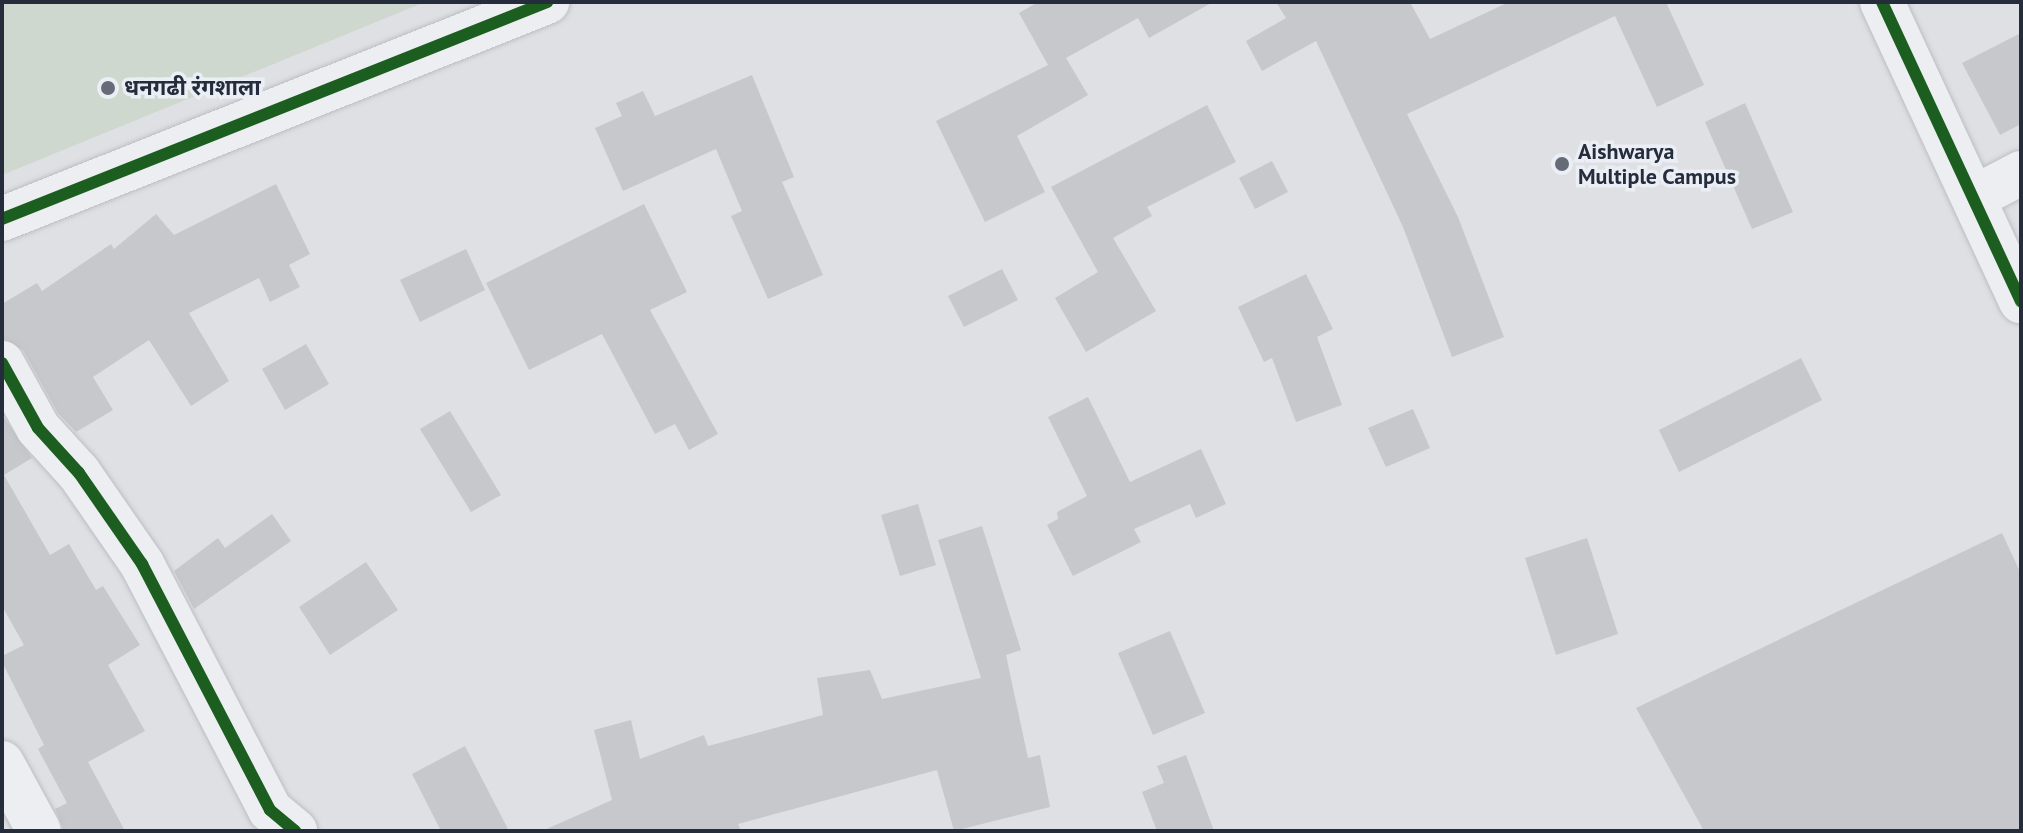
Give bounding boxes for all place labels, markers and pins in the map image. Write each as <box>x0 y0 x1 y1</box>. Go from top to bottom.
place label: धनगढी रंगशाला <box>124 75 261 101</box>
marker: धनगढी रंगशाला <box>99 79 117 97</box>
place label: Aishwarya Multiple Campus <box>1578 138 1736 190</box>
marker: Aishwarya Multiple Campus <box>1553 155 1571 173</box>

